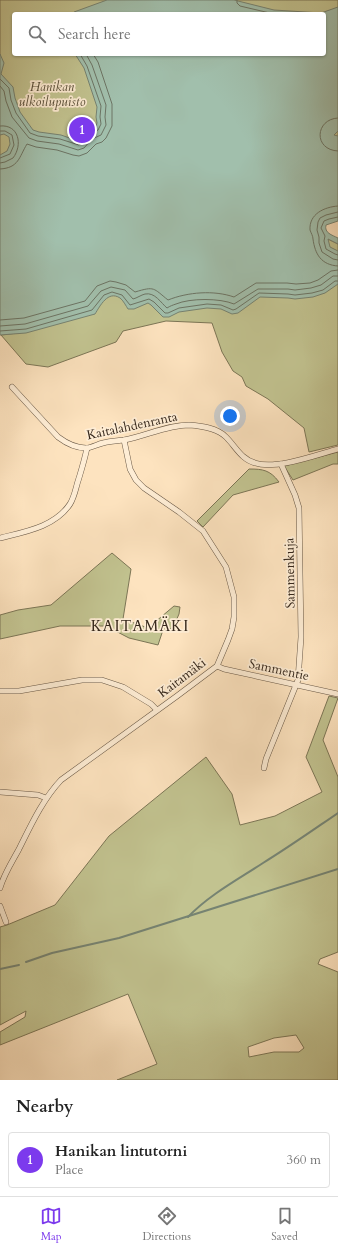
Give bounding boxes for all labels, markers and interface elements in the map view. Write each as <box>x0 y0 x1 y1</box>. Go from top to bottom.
search box <box>12 12 326 56</box>
icon: search <box>26 23 48 45</box>
text: Search here <box>58 24 131 44</box>
park label: Hanikan ulkoilupuisto <box>19 78 85 111</box>
pin: 1 <box>69 115 95 145</box>
your location <box>220 406 240 426</box>
street label: Kaitalahdenranta <box>85 408 179 444</box>
street label: Sammenkuja <box>280 537 300 609</box>
district label: KAITAMÄKI <box>91 616 189 636</box>
street label: Kaitamäki <box>154 654 210 702</box>
street label: Sammentie <box>247 655 311 685</box>
text: Nearby <box>16 1095 73 1118</box>
text: Hanikan lintutorni <box>55 1141 187 1161</box>
text: 1 <box>27 1151 33 1169</box>
text: 360 m <box>287 1151 321 1169</box>
text: Place <box>55 1161 83 1179</box>
tab: Map <box>40 1205 62 1244</box>
tab: Directions <box>142 1205 191 1244</box>
tab: Saved <box>271 1205 298 1244</box>

